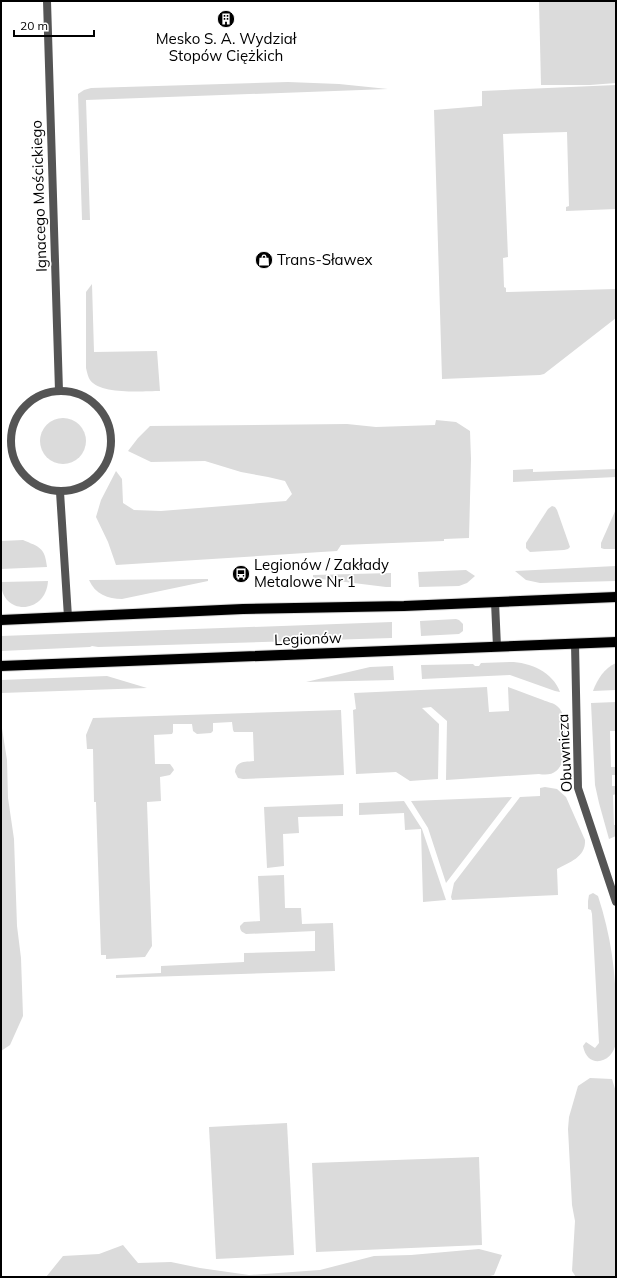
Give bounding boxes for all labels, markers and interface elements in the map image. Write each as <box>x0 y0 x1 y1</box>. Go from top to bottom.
building icon: Mesko S. A. Wydział Stopów Ciężkich <box>216 9 236 29</box>
scale bar <box>14 12 94 38</box>
text: 20 m <box>20 18 48 33</box>
place label: Mesko S. A. Wydział Stopów Ciężkich <box>156 29 297 65</box>
street label: Ignacego Mościckiego <box>26 120 51 272</box>
shop icon: Trans-Sławex <box>254 250 274 270</box>
place label: Trans-Sławex <box>277 250 373 269</box>
place label: Legionów / Zakłady Metalowe Nr 1 <box>254 555 389 591</box>
bus stop icon: Legionów / Zakłady Metalowe Nr 1 <box>231 564 251 584</box>
street label: Legionów <box>274 628 342 649</box>
street label: Obuwnicza <box>553 713 576 793</box>

